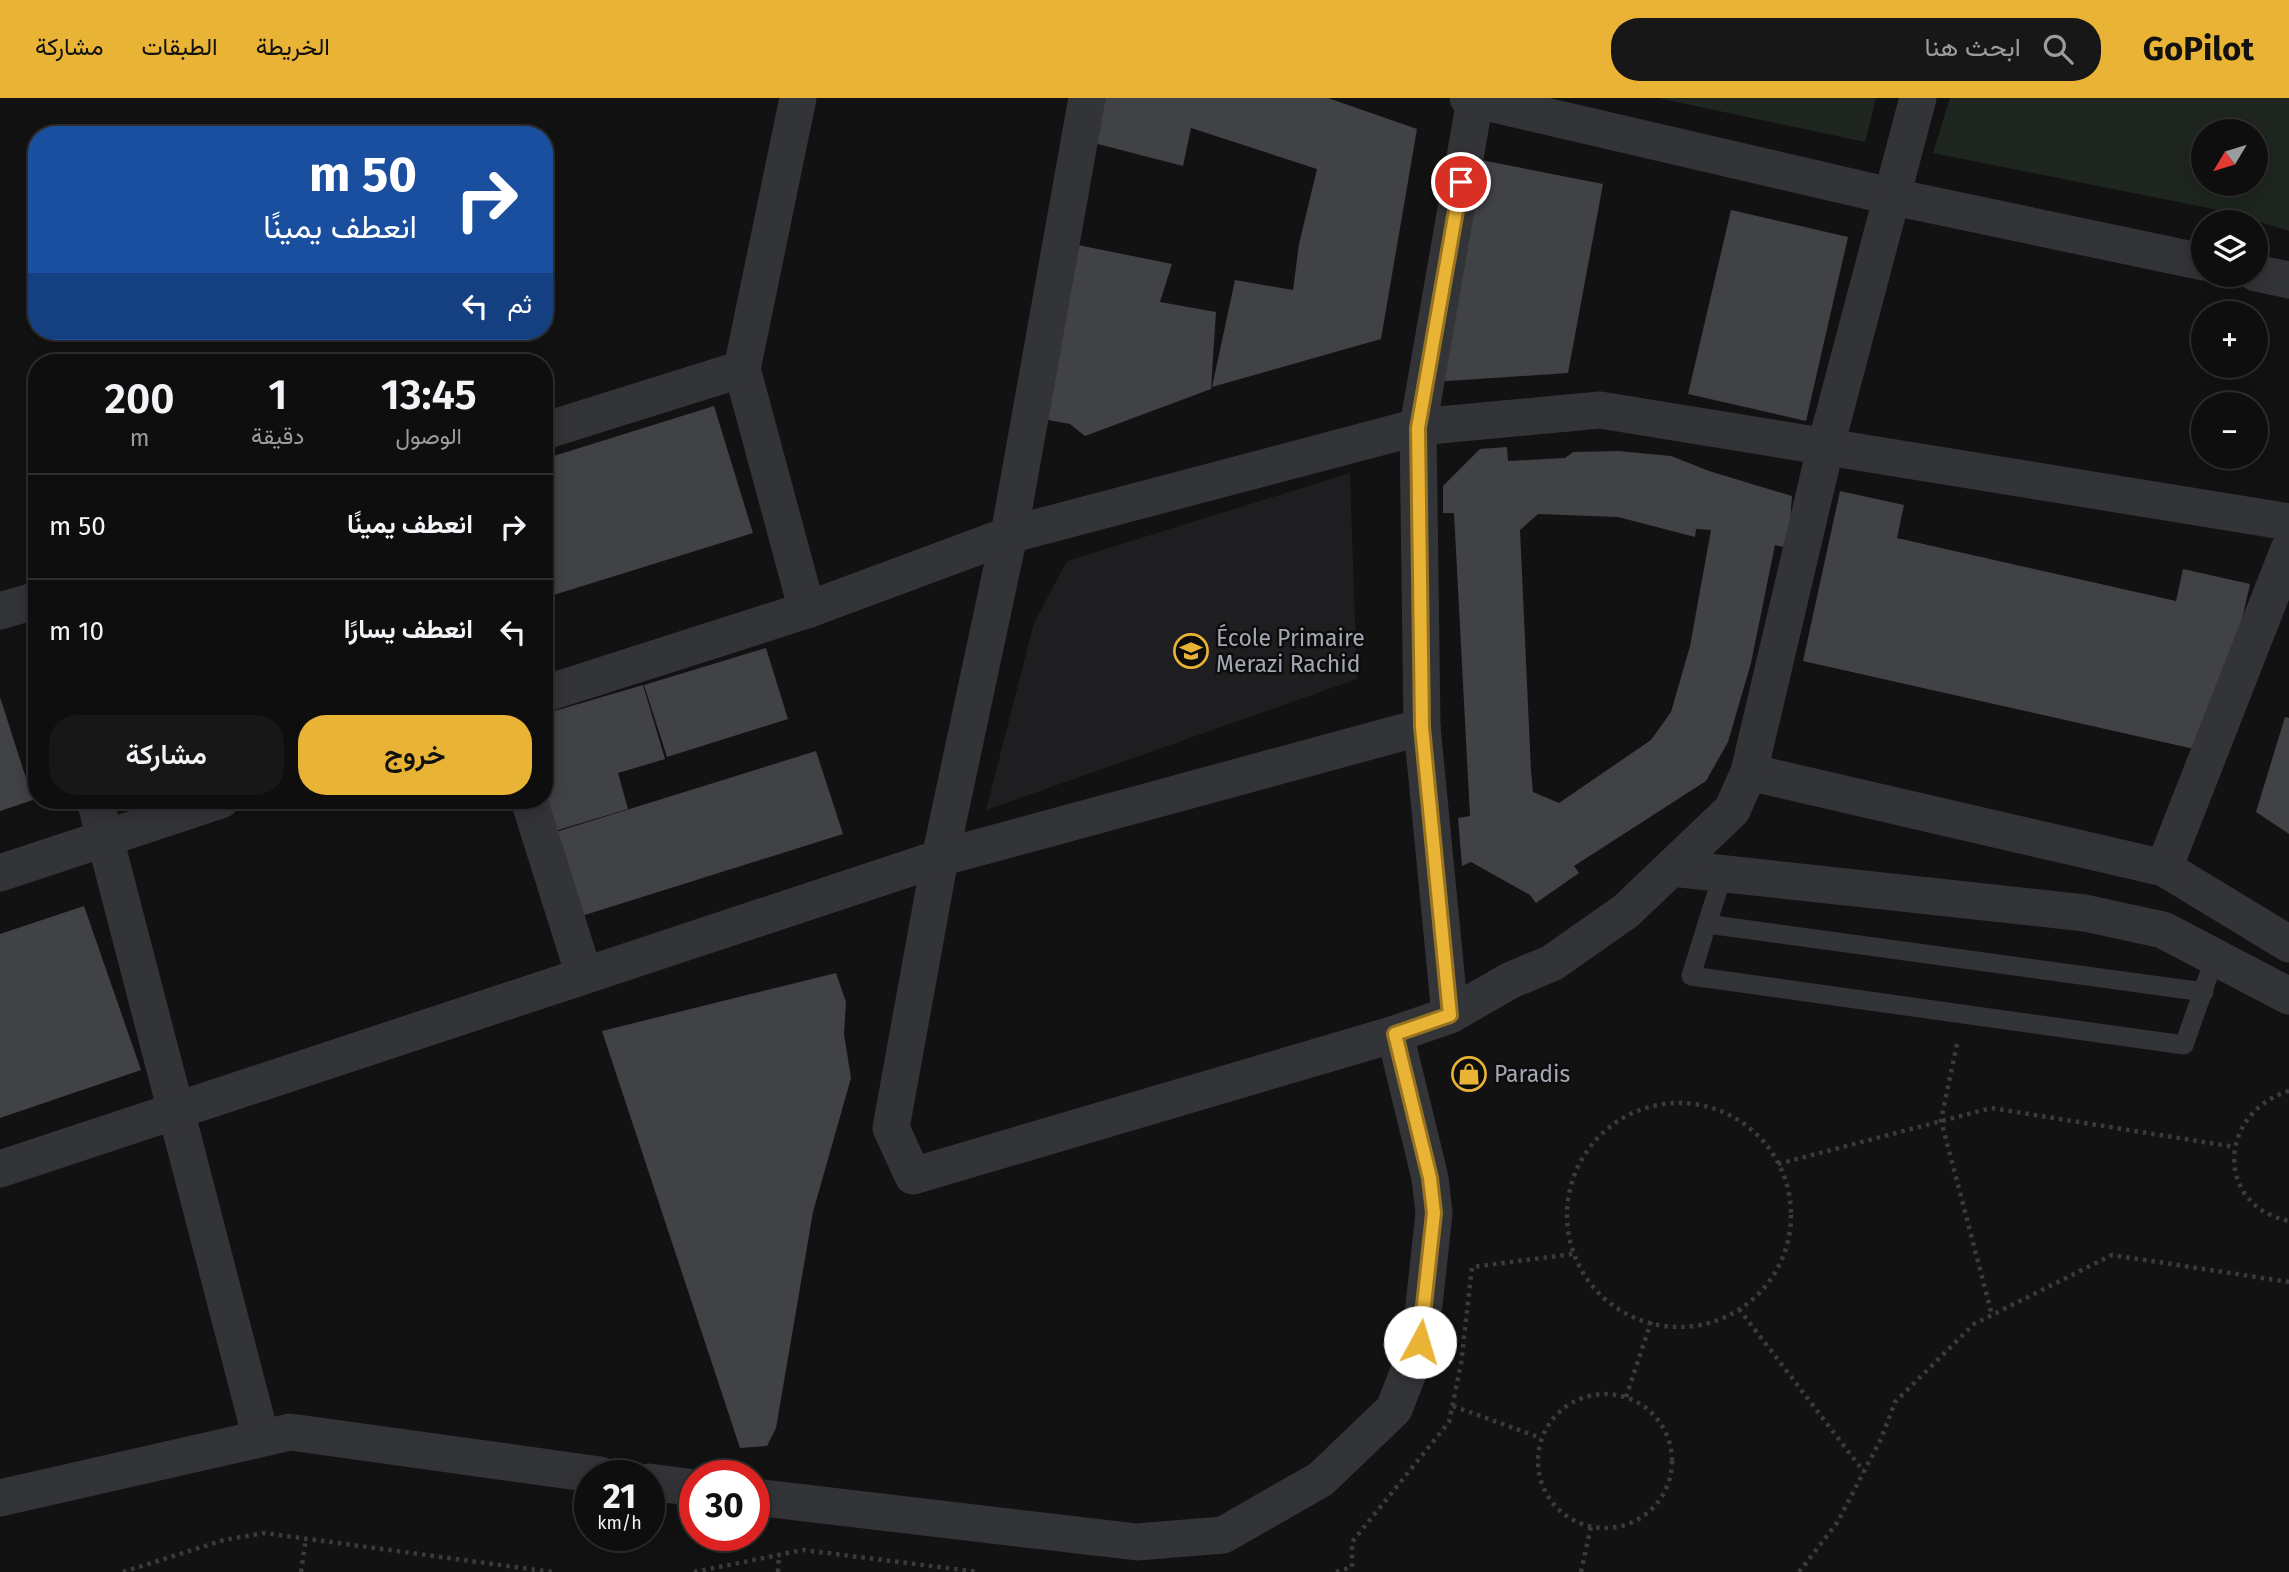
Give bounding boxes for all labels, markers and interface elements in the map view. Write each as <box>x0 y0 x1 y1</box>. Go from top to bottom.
search box <box>1611 18 2101 81</box>
text: GoPilot <box>2143 29 2254 69</box>
icon: search <box>2039 30 2077 68</box>
text: ابحث هنا <box>1925 32 2021 63</box>
text: مشاركة <box>35 33 103 61</box>
text: الطبقات <box>141 33 218 61</box>
text: الخريطة <box>256 33 330 61</box>
north arrow <box>2191 119 2268 196</box>
map controls <box>2191 119 2268 469</box>
text: 50 m <box>309 145 417 204</box>
pin <box>1431 152 1491 212</box>
icon: right <box>441 154 532 245</box>
icon: arrive <box>1442 163 1480 201</box>
text: انعطف يمينًا <box>263 208 417 246</box>
button: layers <box>2191 210 2268 287</box>
icon: left <box>456 287 494 325</box>
text: ثم <box>508 289 532 320</box>
button: + <box>2191 301 2268 378</box>
text: 1 <box>268 370 287 420</box>
text: 13:45 <box>381 370 477 420</box>
text: 200 <box>105 374 175 424</box>
button: − <box>2191 392 2268 469</box>
text: دقيقة <box>251 422 304 450</box>
text: الوصول <box>395 422 462 450</box>
text: m <box>130 424 149 452</box>
icon: right <box>494 508 532 546</box>
text: انعطف يمينًا <box>347 509 473 540</box>
text: 50 m <box>49 511 106 542</box>
icon: left <box>494 613 532 651</box>
text: انعطف يسارًا <box>344 614 473 645</box>
text: 10 m <box>49 616 104 647</box>
place label: École Primaire Merazi Rachid <box>1216 623 1365 678</box>
school or university icon: École Primaire Merazi Rachid <box>1172 632 1210 670</box>
button: مشاركة <box>49 715 284 795</box>
button: خروج <box>298 715 532 795</box>
shop icon: Paradis <box>1450 1055 1488 1093</box>
place label: Paradis <box>1494 1060 1570 1088</box>
position arrow <box>1383 1305 1457 1379</box>
speed limit sign: 30 <box>679 1460 770 1551</box>
text: 21 <box>603 1475 636 1517</box>
text: km/h <box>597 1512 642 1534</box>

